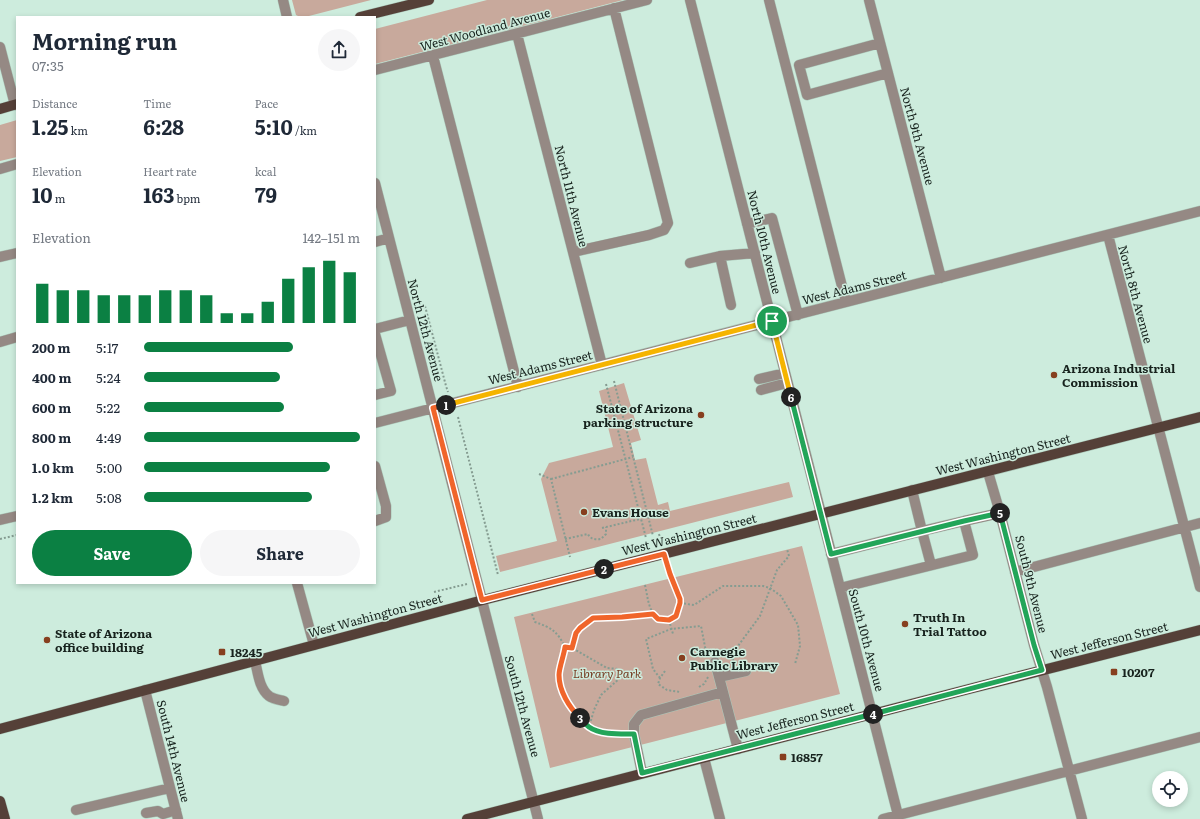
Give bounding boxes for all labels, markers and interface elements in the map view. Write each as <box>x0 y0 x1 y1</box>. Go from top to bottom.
street label: West Woodland Avenue <box>418 3 552 55</box>
text: Morning run <box>32 24 177 57</box>
button: share <box>318 29 360 71</box>
text: 07:35 <box>32 56 64 75</box>
street label: North 9th Avenue <box>896 85 940 187</box>
text: Distance <box>32 95 77 111</box>
text: Time <box>143 95 171 111</box>
text: Pace <box>255 95 278 111</box>
text: 1.25 <box>32 111 68 141</box>
text: 6:28 <box>143 111 184 141</box>
text: 5:10 <box>255 111 293 141</box>
text: km <box>68 122 88 138</box>
text: /km <box>293 122 317 138</box>
street label: North 11th Avenue <box>551 143 593 249</box>
text: Elevation <box>32 163 82 179</box>
text: Heart rate <box>143 163 197 179</box>
text: kcal <box>255 163 276 179</box>
text: 10 <box>32 179 53 209</box>
text: 163 <box>143 179 174 209</box>
text: 79 <box>255 179 277 209</box>
street label: North 10th Avenue <box>743 188 787 296</box>
text: m <box>53 190 65 206</box>
text: bpm <box>174 190 200 206</box>
text: Elevation <box>32 228 91 247</box>
text: 142–151 m <box>303 228 360 247</box>
street label: North 8th Avenue <box>1114 243 1158 345</box>
street label: West Adams Street <box>800 265 908 309</box>
street label: North 12th Avenue <box>404 277 448 383</box>
pin <box>755 304 789 338</box>
icon: arrive <box>761 310 783 332</box>
text: 200 m <box>32 338 71 357</box>
text: 5:17 <box>96 338 118 357</box>
street label: West Adams Street <box>486 345 594 389</box>
place label: Arizona Industrial Commission <box>1062 359 1176 391</box>
text: 400 m <box>32 368 71 387</box>
text: 5:24 <box>96 368 121 387</box>
marker: Arizona Industrial Commission <box>1049 370 1059 380</box>
pin: 6 <box>781 387 801 407</box>
text: 6 <box>788 389 794 405</box>
pin: 1 <box>436 395 456 415</box>
text: 1 <box>444 397 448 413</box>
text: 600 m <box>32 398 71 417</box>
text: 5:22 <box>96 398 120 417</box>
place label: State of Arizona parking structure <box>583 399 693 431</box>
marker: State of Arizona parking structure <box>696 410 706 420</box>
text: 800 m <box>32 428 71 447</box>
text: 4:49 <box>96 428 121 447</box>
street label: West Washington Street <box>934 429 1072 479</box>
text: 1.0 km <box>32 458 74 477</box>
text: 5:00 <box>96 458 122 477</box>
text: 1.2 km <box>32 488 73 507</box>
text: 5:08 <box>96 488 122 507</box>
place label: Evans House <box>592 503 669 521</box>
pin: 5 <box>990 503 1010 523</box>
text: 5 <box>997 505 1003 521</box>
marker: Evans House <box>579 507 589 517</box>
street label: West Washington Street <box>620 509 758 559</box>
button: Save <box>32 530 192 576</box>
button: Share <box>200 530 360 576</box>
street label: South 9th Avenue <box>1011 533 1053 635</box>
pin: 2 <box>594 559 614 579</box>
text: 2 <box>601 561 607 577</box>
street label: South 10th Avenue <box>845 587 889 693</box>
street label: West Washington Street <box>306 588 444 642</box>
place label: Truth In Trial Tattoo <box>913 608 987 640</box>
street label: West Jefferson Street <box>1048 617 1170 663</box>
marker: Truth In Trial Tattoo <box>900 619 910 629</box>
place label: State of Arizona office building <box>55 624 152 656</box>
marker: State of Arizona office building <box>42 635 52 645</box>
place label: Carnegie Public Library <box>690 642 778 674</box>
place label: 18245 <box>230 643 263 661</box>
marker: 18245 <box>217 647 227 657</box>
street label: South 12th Avenue <box>501 653 545 759</box>
marker: Carnegie Public Library <box>677 653 687 663</box>
place label: 10207 <box>1122 663 1155 681</box>
park label: Library Park <box>573 664 642 682</box>
marker: 10207 <box>1109 667 1119 677</box>
street label: West Jefferson Street <box>734 697 856 743</box>
street label: South 14th Avenue <box>153 698 195 804</box>
pin: 4 <box>863 704 883 724</box>
text: 4 <box>870 706 876 722</box>
pin: 3 <box>570 708 590 728</box>
text: 3 <box>577 710 583 726</box>
place label: 16857 <box>791 748 823 766</box>
marker: 16857 <box>778 752 788 762</box>
map controls <box>1152 771 1188 807</box>
button: locate <box>1152 771 1188 807</box>

